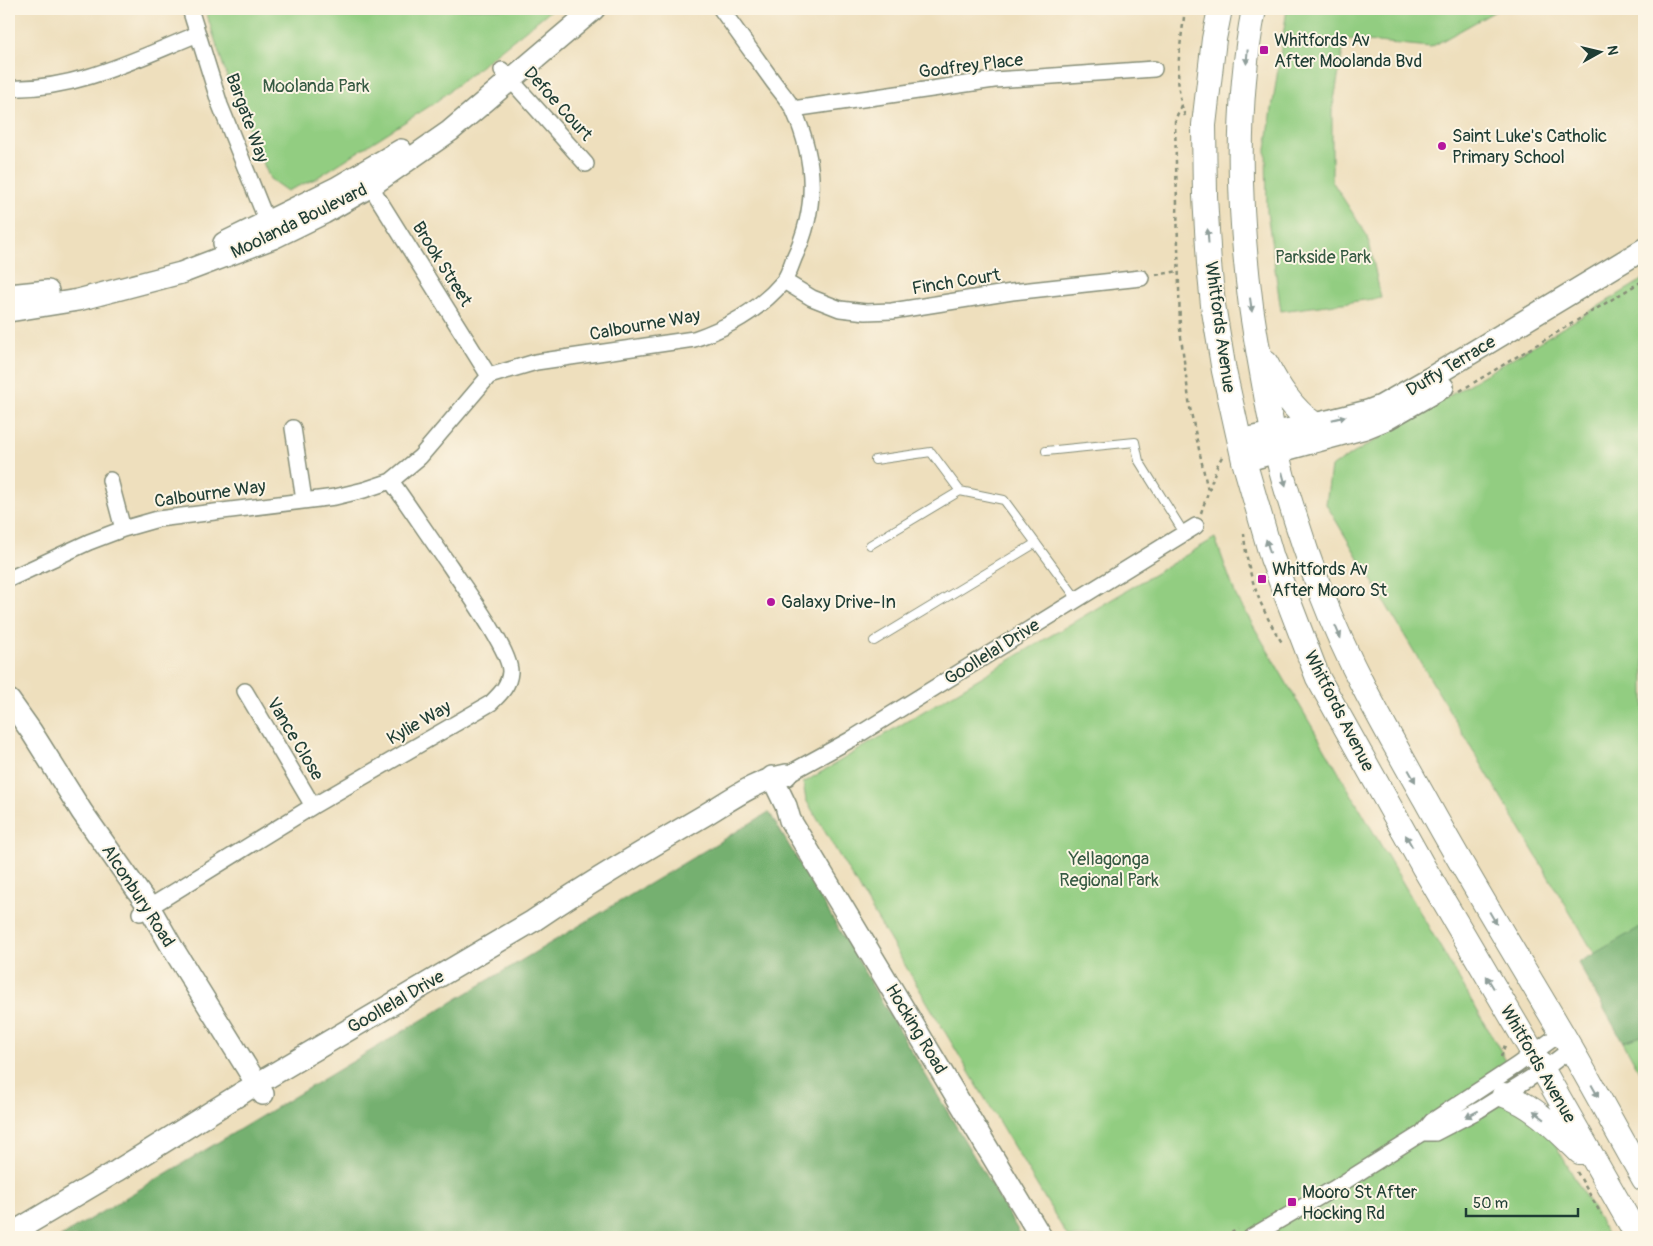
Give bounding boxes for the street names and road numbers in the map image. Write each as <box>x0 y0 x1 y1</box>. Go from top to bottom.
street label: Godfrey Place <box>918 48 1025 84</box>
street label: Defoe Court <box>519 62 598 147</box>
street label: Bargate Way <box>220 70 274 166</box>
street label: Moolanda Boulevard <box>227 178 371 264</box>
street label: Brook Street <box>407 217 478 311</box>
street label: Whitfords Avenue <box>1199 260 1241 394</box>
street label: Finch Court <box>910 264 1003 300</box>
street label: Calbourne Way <box>588 304 703 346</box>
street label: Duffy Terrace <box>1402 330 1500 402</box>
street label: Calbourne Way <box>153 475 267 513</box>
street label: Goollelal Drive <box>940 614 1044 690</box>
street label: Whitfords Avenue <box>1299 647 1379 775</box>
street label: Vance Close <box>261 693 329 785</box>
street label: Kylie Way <box>383 695 455 751</box>
street label: Alconbury Road <box>96 840 180 952</box>
street label: Goollelal Drive <box>343 965 449 1039</box>
street label: Hocking Road <box>880 980 952 1078</box>
street label: Whitfords Avenue <box>1495 1001 1581 1127</box>

